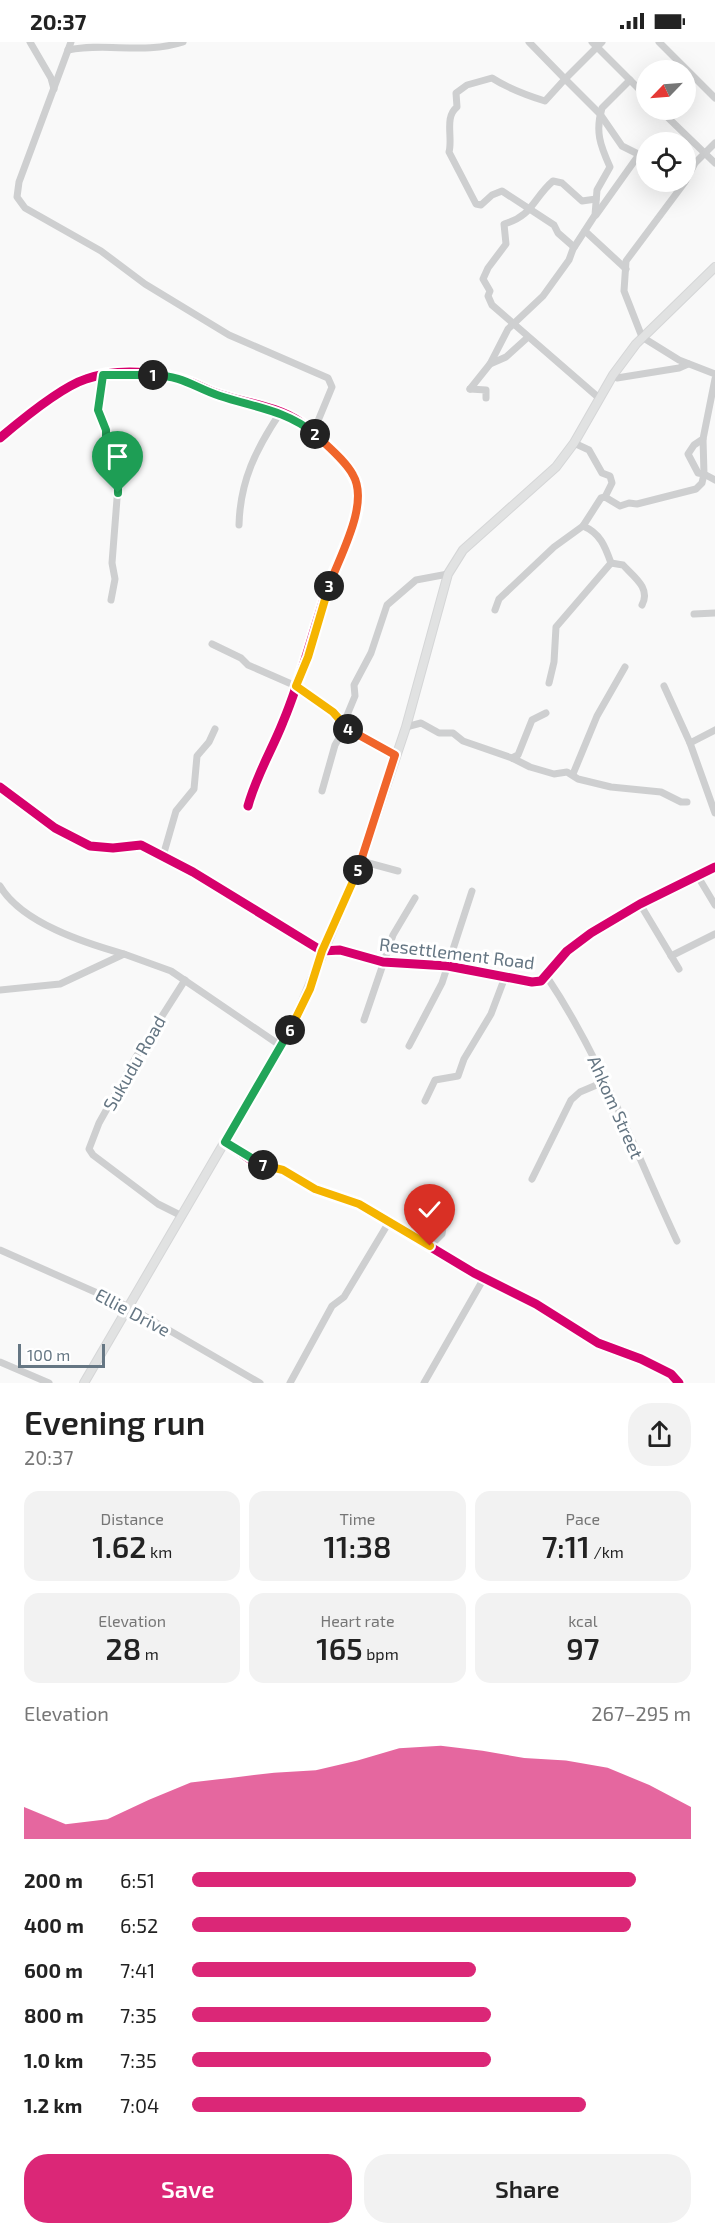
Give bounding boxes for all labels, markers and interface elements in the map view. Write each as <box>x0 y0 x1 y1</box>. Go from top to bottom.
text: 20:37 <box>30 8 86 34</box>
north arrow <box>636 60 696 120</box>
map controls <box>636 60 696 192</box>
button: locate <box>636 132 696 192</box>
pin: 1 <box>138 360 168 390</box>
text: 1 <box>150 365 156 384</box>
pin: 2 <box>300 419 330 449</box>
text: 2 <box>310 424 320 443</box>
pin <box>92 431 143 493</box>
icon: arrive <box>101 440 134 473</box>
pin: 3 <box>314 571 344 601</box>
text: 3 <box>324 576 334 595</box>
pin: 4 <box>333 714 363 744</box>
text: 4 <box>343 719 353 738</box>
pin: 5 <box>343 855 373 885</box>
text: 5 <box>354 860 362 879</box>
street label: Resettlement Road <box>378 933 536 973</box>
street label: Sukudu Road <box>98 1012 170 1114</box>
pin: 6 <box>275 1015 305 1045</box>
text: 6 <box>285 1020 295 1039</box>
street label: Ahkom Street <box>583 1052 649 1162</box>
pin: 7 <box>248 1150 278 1180</box>
text: 7 <box>259 1155 267 1174</box>
pin <box>404 1184 455 1246</box>
icon: check <box>413 1193 446 1226</box>
street label: Ellie Drive <box>92 1283 174 1341</box>
scale bar <box>18 1341 105 1368</box>
text: 100 m <box>27 1345 70 1364</box>
text: Evening run <box>24 1402 205 1442</box>
button: share <box>628 1403 691 1466</box>
text: 20:37 <box>24 1445 73 1469</box>
text: Distance <box>101 1509 164 1528</box>
text: Time <box>340 1509 375 1528</box>
text: Pace <box>566 1509 600 1528</box>
text: 1.62 <box>92 1528 146 1564</box>
text: 11:38 <box>324 1528 391 1564</box>
text: 7:11 <box>542 1528 590 1564</box>
text: km <box>146 1542 172 1561</box>
text: /km <box>590 1542 624 1561</box>
text: Elevation <box>98 1611 166 1630</box>
text: Heart rate <box>320 1611 395 1630</box>
text: kcal <box>568 1611 597 1630</box>
text: 28 <box>106 1630 141 1666</box>
text: 165 <box>316 1630 363 1666</box>
text: 97 <box>566 1630 599 1666</box>
text: m <box>141 1644 159 1663</box>
text: bpm <box>363 1644 399 1663</box>
text: Elevation <box>24 1701 109 1725</box>
text: 267–295 m <box>591 1701 691 1725</box>
text: 200 m <box>24 1868 83 1892</box>
text: 6:51 <box>120 1868 155 1892</box>
text: 400 m <box>24 1913 84 1937</box>
text: 6:52 <box>120 1913 158 1937</box>
text: 600 m <box>24 1958 83 1982</box>
text: 7:41 <box>120 1958 155 1982</box>
text: 800 m <box>24 2003 84 2027</box>
text: 7:35 <box>120 2003 157 2027</box>
text: 1.0 km <box>24 2048 83 2072</box>
text: 7:35 <box>120 2048 157 2072</box>
text: 1.2 km <box>24 2093 82 2117</box>
text: 7:04 <box>120 2093 159 2117</box>
button: Save <box>24 2154 352 2223</box>
button: Share <box>364 2154 691 2223</box>

